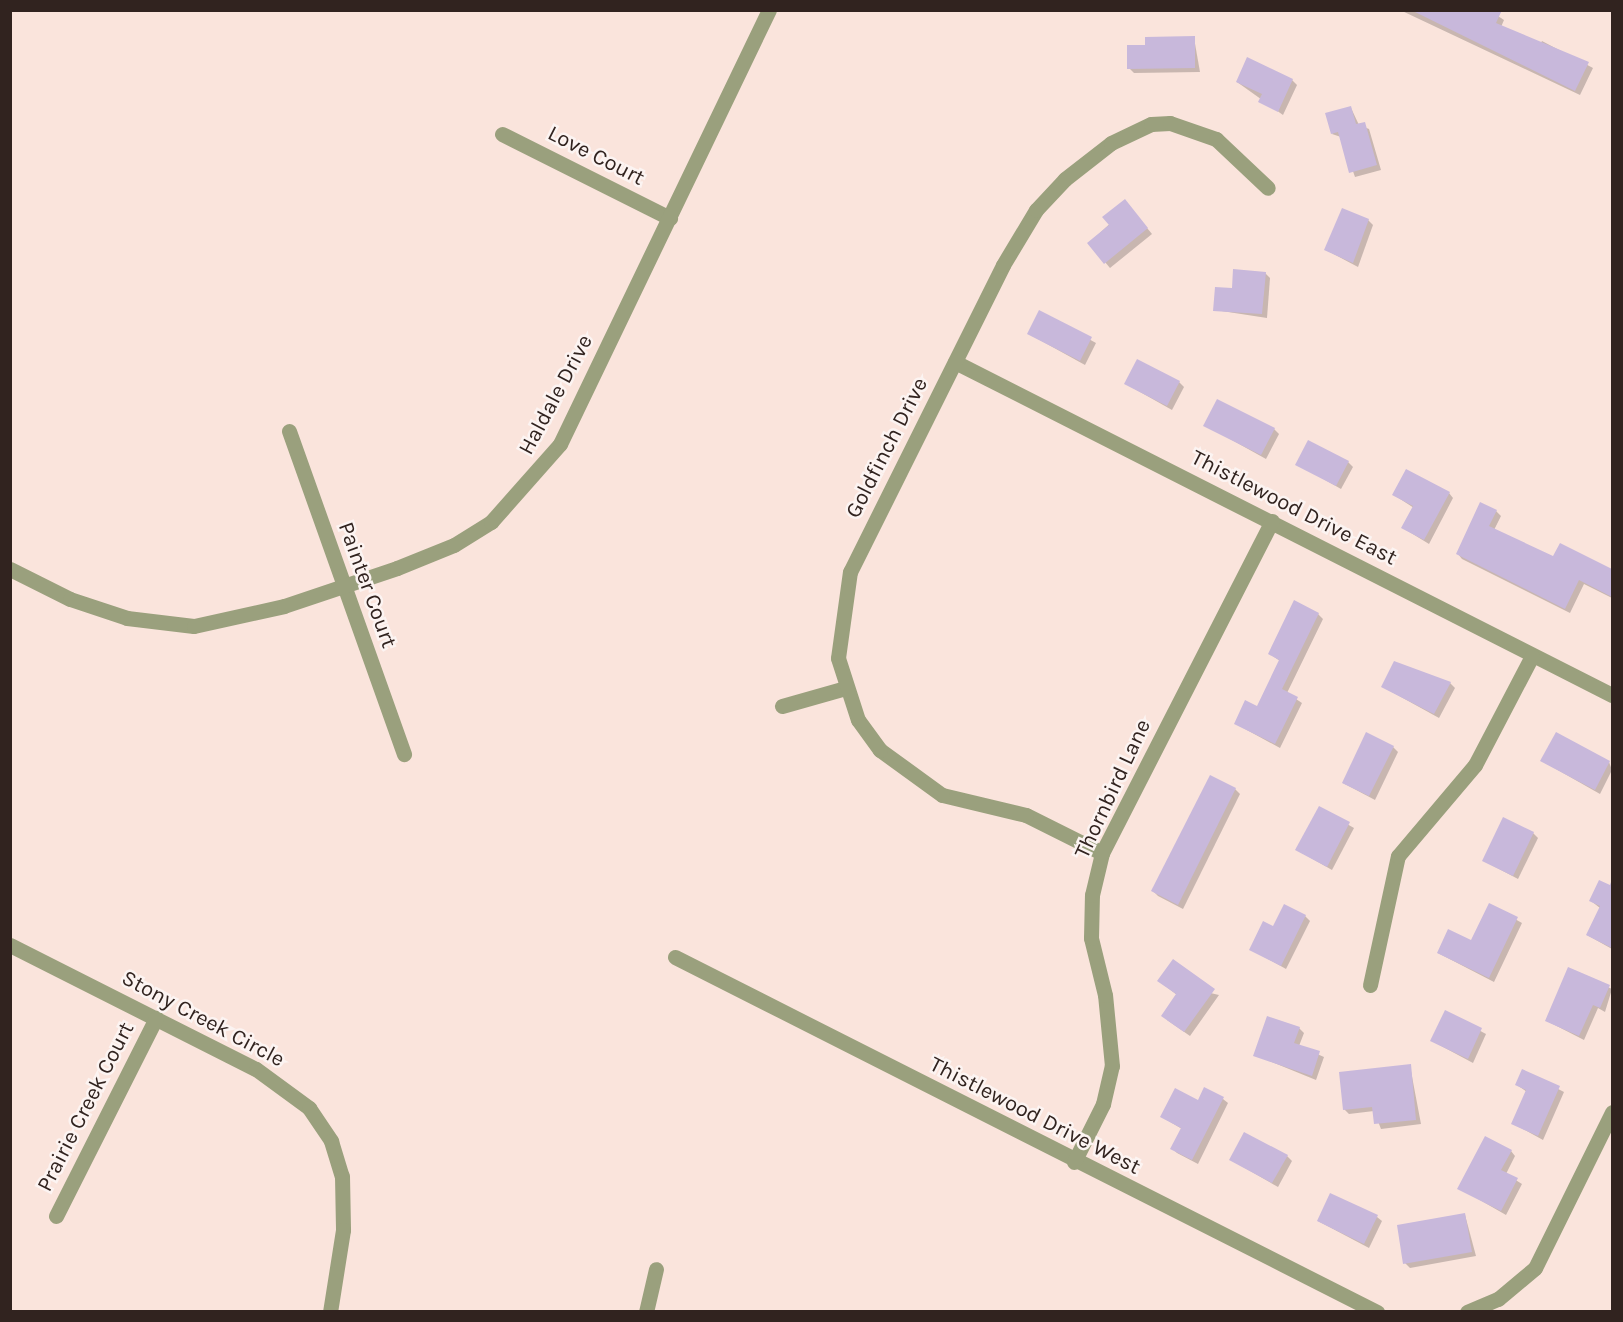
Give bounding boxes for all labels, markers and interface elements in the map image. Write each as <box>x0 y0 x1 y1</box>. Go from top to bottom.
street label: Love Court <box>543 120 649 192</box>
street label: Haldale Drive <box>513 330 599 460</box>
street label: Goldfinch Drive <box>840 373 934 523</box>
street label: Thistlewood Drive East <box>1187 445 1401 571</box>
street label: Painter Court <box>332 519 402 651</box>
street label: Thornbird Lane <box>1069 715 1157 863</box>
street label: Stony Creek Circle <box>117 965 289 1073</box>
street label: Prairie Creek Court <box>32 1018 140 1196</box>
street label: Thistlewood Drive West <box>925 1051 1145 1181</box>

